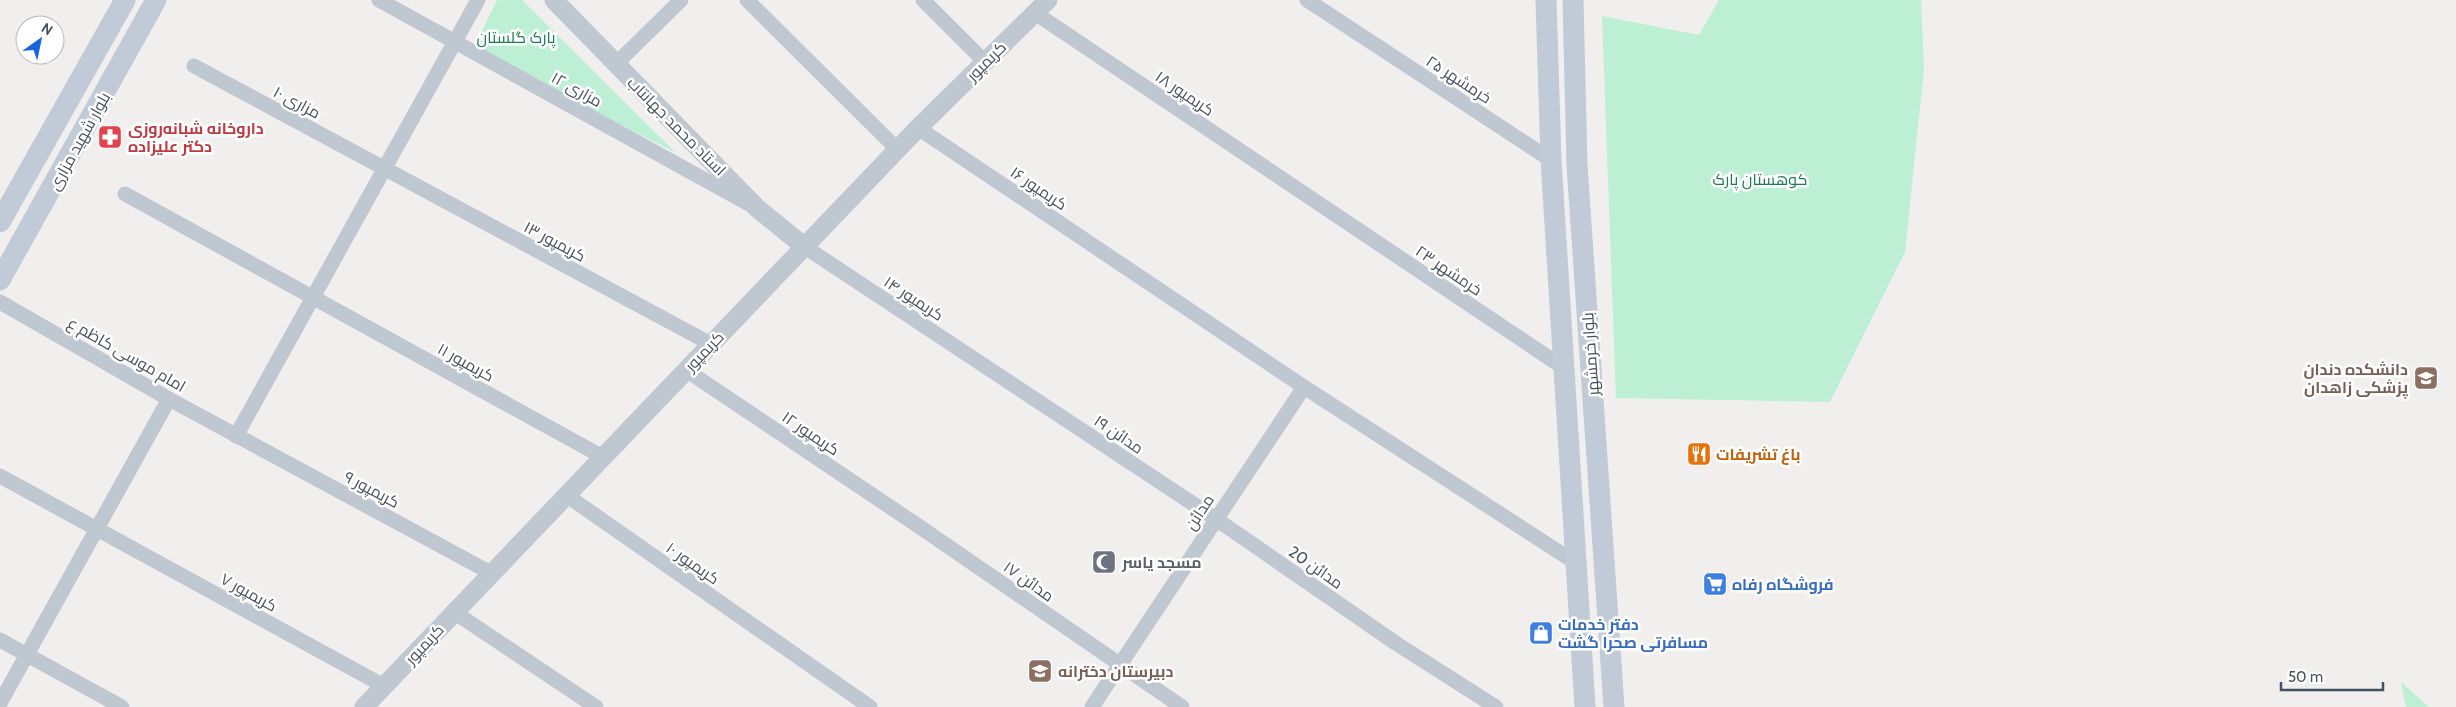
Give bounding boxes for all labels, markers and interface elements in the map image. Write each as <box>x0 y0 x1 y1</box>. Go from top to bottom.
north arrow <box>15 15 65 65</box>
text: N <box>38 19 56 39</box>
park label: پارک گلستان <box>477 28 556 49</box>
street label: کریمپور <box>962 38 1011 86</box>
street label: خرمشهر ۲۵ <box>1422 51 1495 108</box>
street label: کریمپور ۱۸ <box>1151 67 1218 121</box>
street label: مزاری ۱۲ <box>548 68 605 112</box>
street label: استاد محمد جهانتاب <box>623 73 730 180</box>
street label: مزاری ۱۰ <box>270 82 324 124</box>
street label: بلوار شهید مزاری <box>45 89 115 194</box>
place label: داروخانه شبانه‌روزی دکتر علیزاده <box>128 119 264 156</box>
pharmacy icon: داروخانه شبانه‌روزی دکتر علیزاده <box>97 124 123 150</box>
street label: کریمپور ۱۶ <box>1006 163 1071 215</box>
park label: کوهستان پارک <box>1712 170 1808 191</box>
street label: کریمپور ۱۳ <box>520 217 589 267</box>
street label: خرمشهر ۲۳ <box>1411 241 1486 300</box>
street label: کریمپور ۱۴ <box>880 272 947 326</box>
street label: بلوار خرمشهر <box>1578 312 1604 397</box>
street label: امام موسی کاظم ع <box>63 313 189 398</box>
street label: کریمپور <box>680 327 729 377</box>
street label: کریمپور ۱۱ <box>434 339 497 387</box>
place label: دانشکده دندان پزشکی زاهدان <box>2303 360 2408 399</box>
school or university icon: دانشکده دندان پزشکی زاهدان <box>2413 365 2439 391</box>
street label: کریمپور ۱۲ <box>778 407 843 460</box>
street label: مدائن ۱۹ <box>1090 411 1147 459</box>
restaurant icon: باغ تشریفات <box>1686 441 1712 467</box>
place label: باغ تشریفات <box>1716 445 1801 465</box>
street label: کریمپور ۹ <box>340 467 403 513</box>
street label: مدائن <box>1181 491 1219 534</box>
street label: کریمپور ۱۰ <box>662 538 723 589</box>
street label: مدائن 20 <box>1284 542 1346 594</box>
mosque icon: مسجد یاسر <box>1091 549 1117 575</box>
place label: مسجد یاسر <box>1121 553 1201 572</box>
street label: مدائن ۱۷ <box>999 557 1058 606</box>
street label: کریمپور ۷ <box>217 569 280 617</box>
supermarket icon: فروشگاه رفاه <box>1702 571 1728 597</box>
place label: فروشگاه رفاه <box>1732 575 1834 594</box>
place label: دفتر خدمات مسافرتی صحرا گشت <box>1558 615 1708 652</box>
street label: کریمپور <box>400 620 448 670</box>
shop icon: دفتر خدمات مسافرتی صحرا گشت <box>1528 620 1554 646</box>
school or university icon: دبیرستان دخترانه <box>1027 658 1053 684</box>
scale bar <box>2281 660 2384 692</box>
place label: دبیرستان دخترانه <box>1058 662 1174 681</box>
text: 50 m <box>2288 668 2323 686</box>

